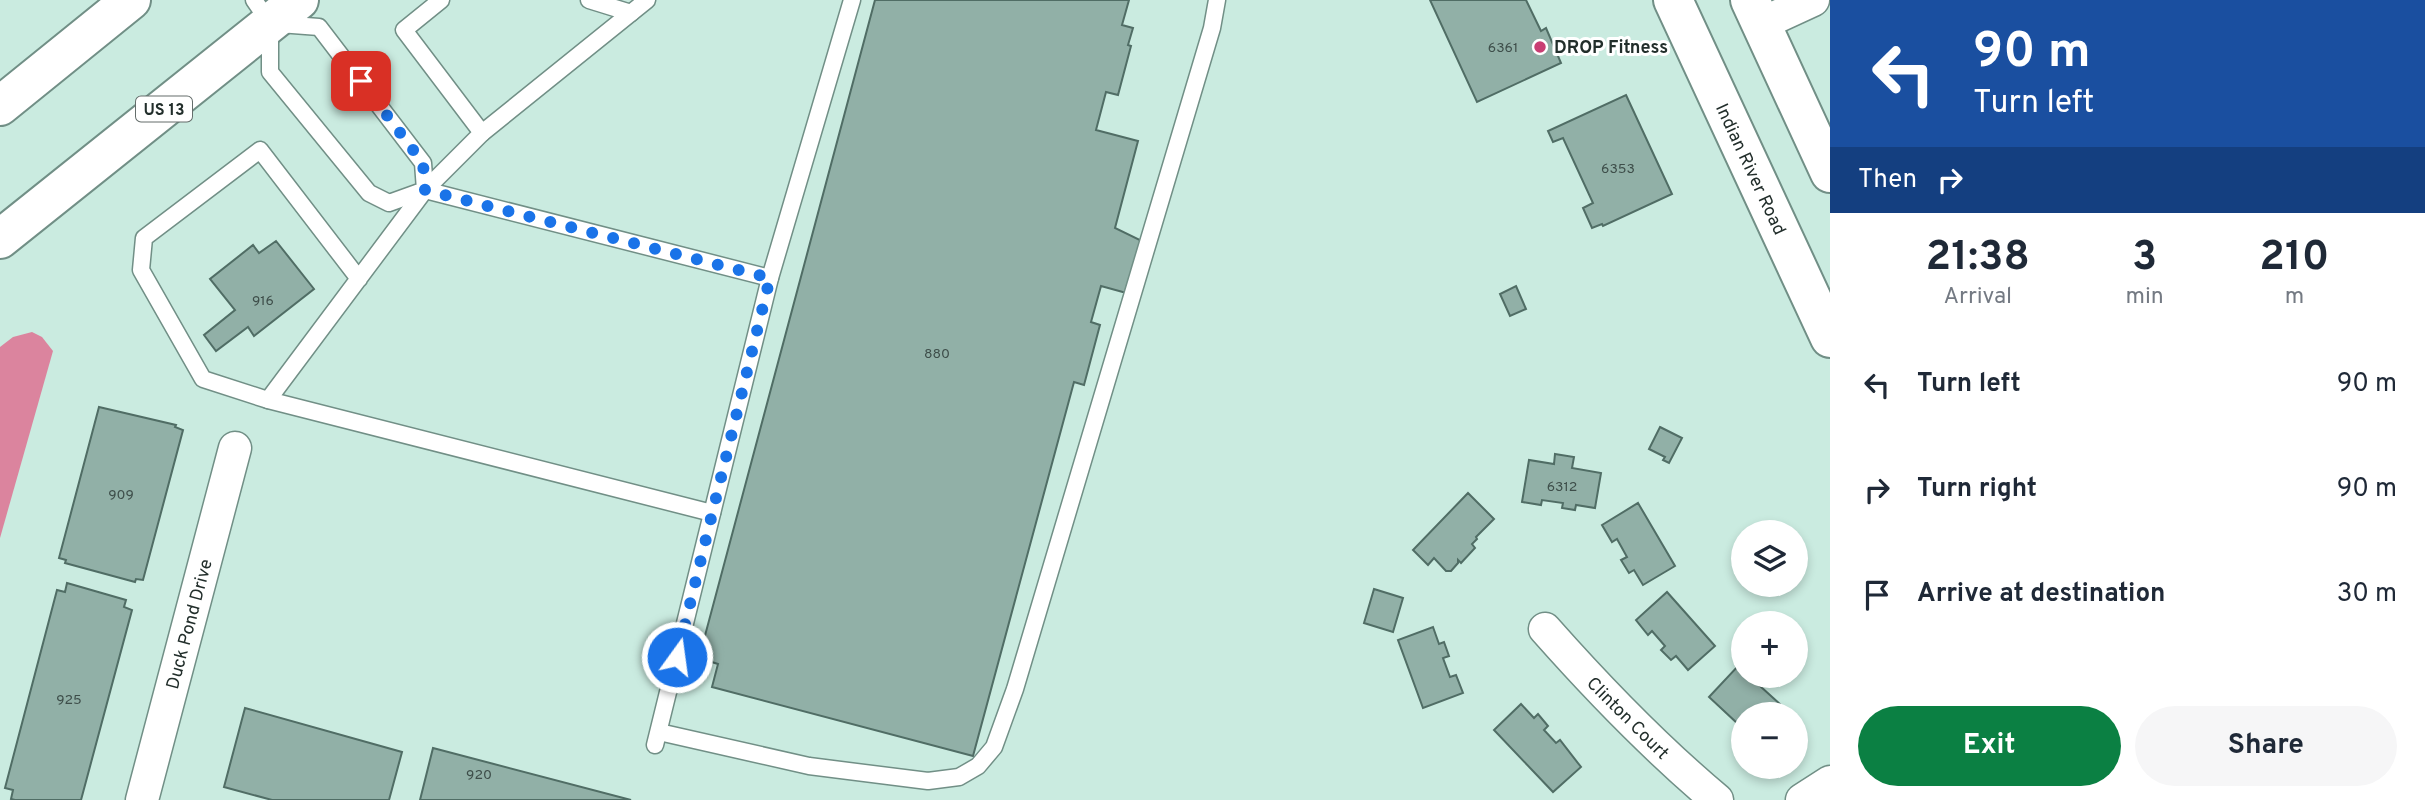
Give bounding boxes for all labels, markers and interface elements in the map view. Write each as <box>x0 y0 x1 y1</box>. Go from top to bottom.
text: 90 m <box>1973 23 2091 85</box>
icon: left <box>1858 28 1949 119</box>
place label: DROP Fitness <box>1554 37 1668 60</box>
marker: DROP Fitness <box>1532 39 1548 55</box>
house number: 6361 <box>1488 40 1518 57</box>
pin <box>331 51 391 111</box>
icon: arrive <box>342 62 380 100</box>
text: Turn left <box>1973 84 2094 124</box>
road number: US 13 <box>136 96 192 122</box>
street label: Indian River Road <box>1709 100 1790 239</box>
house number: 6353 <box>1601 161 1635 178</box>
icon: right <box>1931 161 1969 199</box>
text: Then <box>1858 164 1917 197</box>
text: 21:38 <box>1926 232 2030 285</box>
text: 3 <box>2132 232 2157 285</box>
text: 210 <box>2259 232 2329 285</box>
text: Arrival <box>1943 283 2012 312</box>
text: min <box>2125 283 2164 312</box>
text: m <box>2285 283 2304 312</box>
house number: 916 <box>252 293 274 310</box>
house number: 880 <box>924 346 950 363</box>
icon: left <box>1858 366 1896 404</box>
text: Turn left <box>1917 368 2021 401</box>
text: 90 m <box>2337 368 2397 401</box>
icon: right <box>1858 471 1896 509</box>
text: Turn right <box>1917 473 2037 506</box>
text: 90 m <box>2337 473 2397 506</box>
house number: 6312 <box>1547 479 1577 496</box>
house number: 909 <box>108 487 134 504</box>
map controls <box>1731 520 1808 779</box>
button: layers <box>1731 520 1808 597</box>
street label: Duck Pond Drive <box>162 557 219 692</box>
icon: arrive <box>1858 576 1896 614</box>
text: Arrive at destination <box>1917 578 2165 611</box>
text: 30 m <box>2337 578 2397 611</box>
button: + <box>1731 611 1808 688</box>
position arrow <box>640 620 714 694</box>
street label: Clinton Court <box>1581 673 1673 765</box>
house number: 925 <box>56 692 82 709</box>
button: − <box>1731 702 1808 779</box>
button: Exit <box>1858 706 2121 786</box>
button: Share <box>2135 706 2397 786</box>
house number: 920 <box>466 767 492 784</box>

